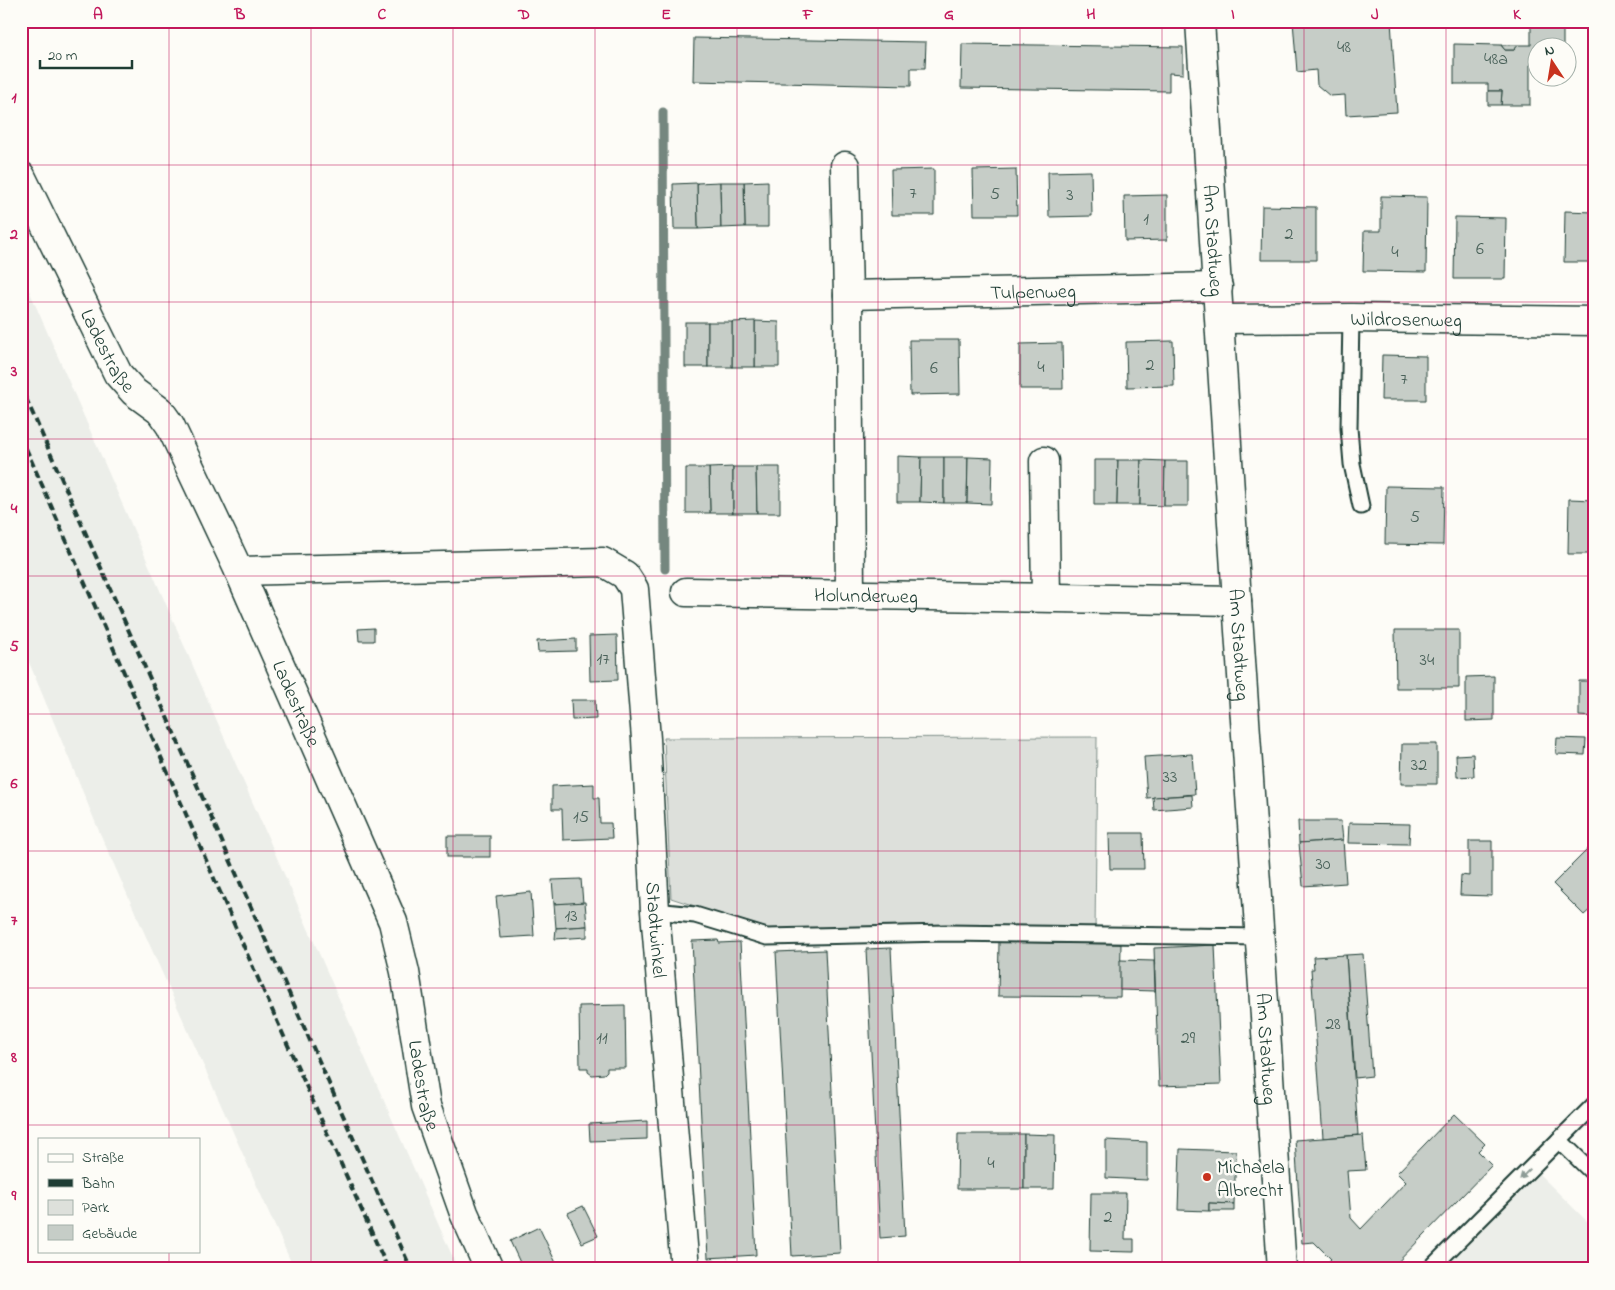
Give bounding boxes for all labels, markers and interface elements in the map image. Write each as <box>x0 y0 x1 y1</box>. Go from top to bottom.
text: A <box>93 3 103 27</box>
text: B <box>234 3 246 27</box>
text: C <box>378 3 387 27</box>
text: D <box>517 3 530 27</box>
text: E <box>661 3 671 27</box>
text: F <box>802 3 814 27</box>
text: G <box>944 3 954 27</box>
text: H <box>1086 3 1096 27</box>
text: I <box>1231 3 1235 27</box>
text: J <box>1371 3 1379 27</box>
text: K <box>1513 3 1522 27</box>
house number: 48 <box>1337 35 1351 61</box>
scale bar <box>40 38 132 70</box>
north arrow <box>1528 38 1578 88</box>
text: N <box>1543 39 1556 62</box>
text: 20 m <box>48 45 78 67</box>
house number: 48a <box>1484 47 1508 73</box>
text: 1 <box>11 86 17 110</box>
house number: 7 <box>909 181 917 207</box>
house number: 5 <box>990 182 1000 208</box>
house number: 3 <box>1066 183 1074 209</box>
street label: Am Stadtweg <box>1193 184 1230 298</box>
house number: 1 <box>1143 207 1149 233</box>
house number: 2 <box>1285 222 1294 248</box>
text: 2 <box>9 223 18 247</box>
house number: 6 <box>1476 237 1484 263</box>
house number: 4 <box>1391 240 1399 266</box>
street label: Tulpenweg <box>990 278 1076 309</box>
street label: Ladestraße <box>71 305 141 401</box>
street label: Wildrosenweg <box>1350 306 1462 337</box>
house number: 2 <box>1146 353 1155 379</box>
house number: 4 <box>1037 355 1045 381</box>
house number: 6 <box>930 356 938 382</box>
text: 3 <box>10 360 18 384</box>
house number: 7 <box>1400 367 1408 393</box>
text: 4 <box>10 497 18 521</box>
house number: 5 <box>1410 505 1420 531</box>
street label: Holunderweg <box>814 582 918 614</box>
street label: Am Stadtweg <box>1219 588 1256 702</box>
text: 5 <box>9 635 19 659</box>
house number: 17 <box>596 647 610 673</box>
house number: 34 <box>1420 648 1435 674</box>
street label: Ladestraße <box>263 657 327 752</box>
house number: 32 <box>1411 753 1427 779</box>
house number: 33 <box>1163 765 1177 791</box>
text: 6 <box>9 772 18 796</box>
house number: 15 <box>573 805 589 831</box>
house number: 30 <box>1315 852 1331 878</box>
street label: Stadtwinkel <box>637 881 673 979</box>
house number: 13 <box>564 904 578 930</box>
text: 7 <box>11 909 18 933</box>
street label: Am Stadtweg <box>1246 992 1283 1106</box>
house number: 28 <box>1325 1012 1341 1038</box>
house number: 11 <box>596 1026 608 1052</box>
house number: 29 <box>1181 1026 1196 1052</box>
street label: Ladestraße <box>399 1038 446 1135</box>
text: 8 <box>10 1046 17 1070</box>
legend <box>38 1138 200 1252</box>
text: Straße <box>82 1147 124 1169</box>
house number: 4 <box>987 1151 995 1177</box>
place label: Michaela Albrecht <box>1217 1154 1285 1206</box>
one-way arrow <box>1519 1168 1531 1180</box>
marker: Michaela Albrecht <box>1201 1171 1213 1183</box>
text: Bahn <box>81 1173 115 1195</box>
text: 9 <box>11 1184 17 1208</box>
text: Park <box>82 1197 110 1219</box>
house number: 2 <box>1104 1205 1113 1231</box>
text: Gebäude <box>82 1223 138 1245</box>

